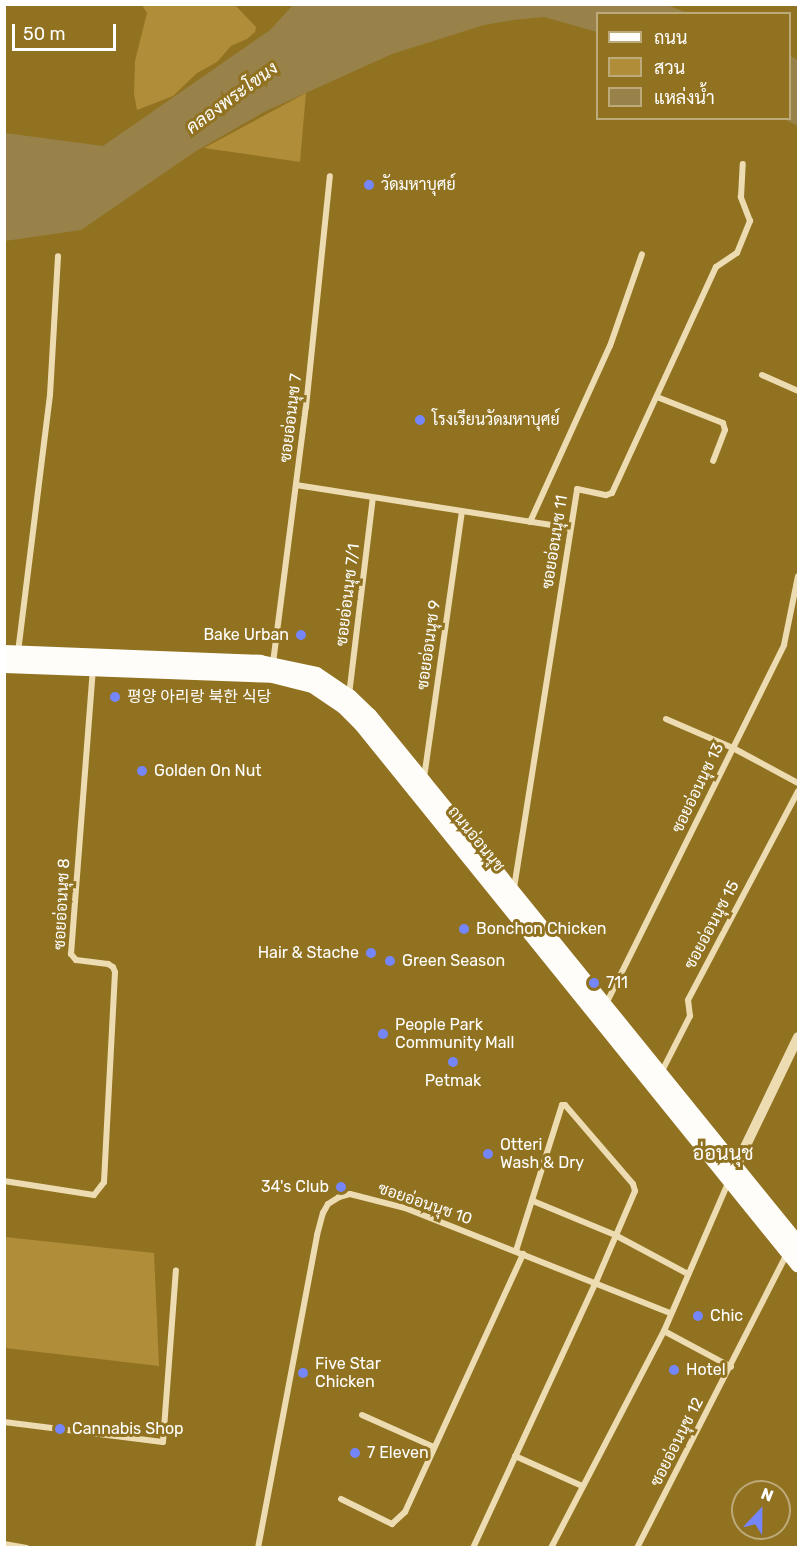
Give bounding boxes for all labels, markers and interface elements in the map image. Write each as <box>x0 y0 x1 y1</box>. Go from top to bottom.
scale bar <box>15 12 118 50</box>
legend <box>596 12 791 120</box>
text: 50 m <box>23 23 66 45</box>
text: ถนน <box>654 27 687 49</box>
water label: คลองพระโขนง <box>182 57 282 139</box>
text: สวน <box>654 57 685 79</box>
text: แหล่งน้ำ <box>654 87 715 109</box>
place label: วัดมหาบุศย์ <box>381 175 456 195</box>
marker: วัดมหาบุศย์ <box>362 178 376 192</box>
street label: ซอยอ่อนนุช 7 <box>276 372 306 464</box>
place label: โรงเรียนวัดมหาบุศย์ <box>432 410 560 430</box>
marker: โรงเรียนวัดมหาบุศย์ <box>413 413 427 427</box>
street label: ซอยอ่อนนุช 11 <box>538 494 572 590</box>
street label: ซอยอ่อนนุช 7/1 <box>332 543 364 647</box>
street label: ซอยอ่อนนุช 9 <box>413 599 445 691</box>
place label: Bake Urban <box>203 625 289 645</box>
marker: Bake Urban <box>294 628 308 642</box>
place label: 평양 아리랑 북한 식당 <box>127 687 271 707</box>
marker: 평양 아리랑 북한 식당 <box>108 690 122 704</box>
street label: ซอยอ่อนนุช 13 <box>668 740 728 836</box>
place label: Golden On Nut <box>154 761 262 781</box>
marker: Golden On Nut <box>135 764 149 778</box>
street label: ถนนอ่อนนุช <box>444 802 508 876</box>
street label: ซอยอ่อนนุช 8 <box>50 858 74 950</box>
street label: ซอยอ่อนนุช 15 <box>681 877 743 973</box>
place label: Bonchon Chicken <box>476 919 607 939</box>
marker: Bonchon Chicken <box>457 922 471 936</box>
place label: Hair & Stache <box>257 943 359 963</box>
marker: Hair & Stache <box>364 946 378 960</box>
place label: Green Season <box>402 951 505 971</box>
marker: Green Season <box>383 954 397 968</box>
place label: 711 <box>606 973 628 993</box>
marker: 711 <box>587 976 601 990</box>
place label: People Park Community Mall <box>395 1015 515 1053</box>
marker: People Park Community Mall <box>376 1027 390 1041</box>
marker: Petmak <box>446 1055 460 1069</box>
place label: Petmak <box>425 1071 481 1091</box>
place label: Otteri Wash & Dry <box>500 1135 584 1173</box>
district label: อ่อนนุช <box>692 1141 754 1165</box>
marker: Otteri Wash & Dry <box>481 1147 495 1161</box>
place label: 34's Club <box>261 1177 329 1197</box>
street label: ซอยอ่อนนุช 10 <box>375 1179 475 1229</box>
marker: 34's Club <box>334 1180 348 1194</box>
place label: Chic <box>710 1306 743 1326</box>
marker: Chic <box>691 1309 705 1323</box>
place label: Five Star Chicken <box>315 1354 381 1392</box>
place label: Hotel <box>686 1360 726 1380</box>
marker: Hotel <box>667 1363 681 1377</box>
marker: Five Star Chicken <box>296 1366 310 1380</box>
street label: ซอยอ่อนนุช 12 <box>646 1394 708 1490</box>
place label: Cannabis Shop <box>72 1419 184 1439</box>
marker: Cannabis Shop <box>53 1422 67 1436</box>
place label: 7 Eleven <box>367 1443 429 1463</box>
marker: 7 Eleven <box>348 1446 362 1460</box>
north arrow <box>731 1480 791 1540</box>
text: N <box>758 1484 776 1506</box>

